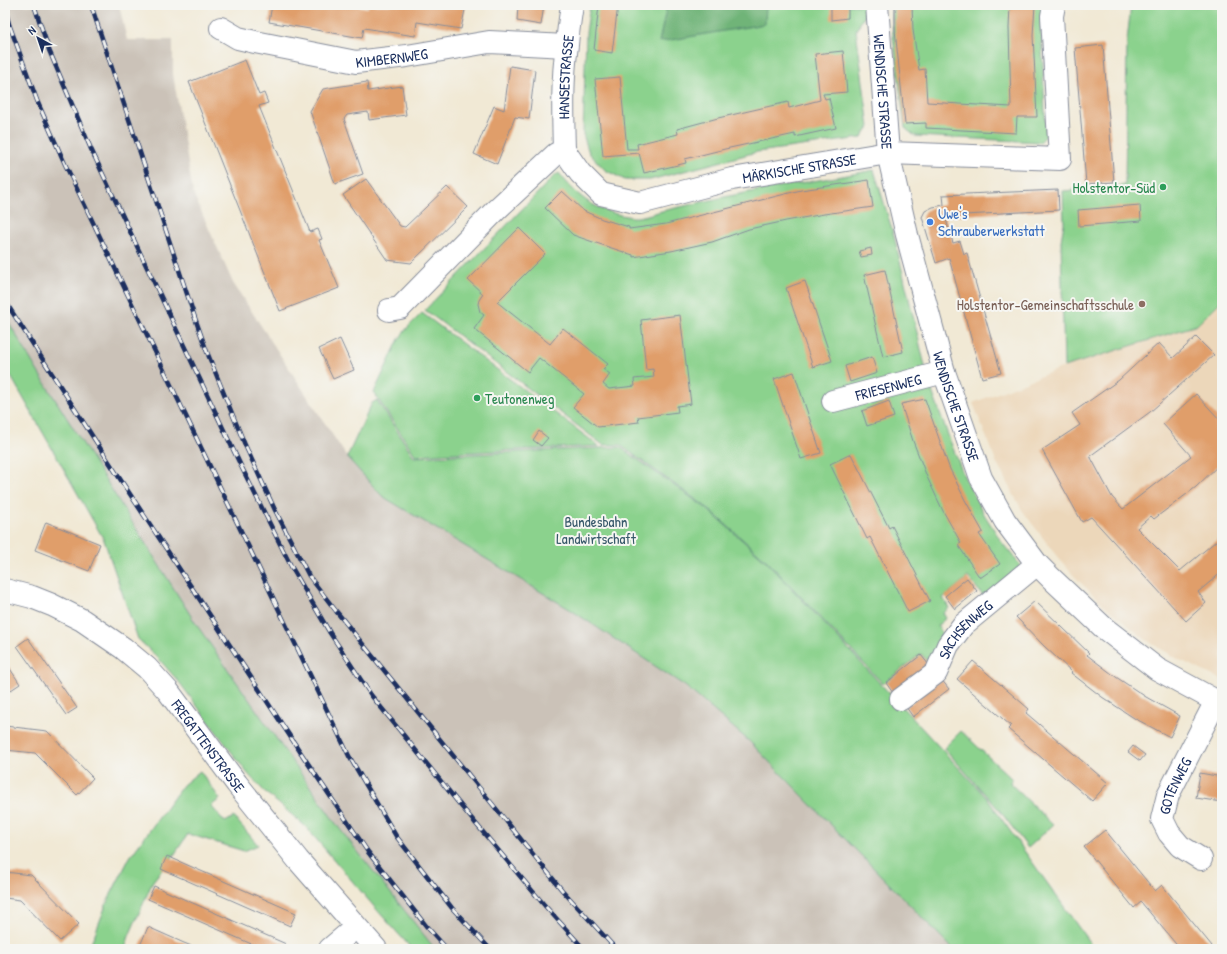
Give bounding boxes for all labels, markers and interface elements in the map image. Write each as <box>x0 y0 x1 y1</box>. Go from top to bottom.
north arrow <box>18 18 58 58</box>
text: N <box>25 23 38 38</box>
street label: HANSESTRASSE <box>553 34 578 119</box>
street label: WENDISCHE STRASSE <box>869 34 898 150</box>
street label: KIMBERNWEG <box>354 42 430 72</box>
street label: MÄRKISCHE STRASSE <box>741 148 858 188</box>
place label: Holstentor-Süd <box>1072 177 1155 198</box>
marker: Holstentor-Süd <box>1158 182 1168 192</box>
place label: Uwe's Schrauberwerkstatt <box>938 203 1045 241</box>
marker: Uwe's Schrauberwerkstatt <box>925 217 935 227</box>
place label: Holstentor-Gemeinschaftsschule <box>957 294 1134 315</box>
marker: Holstentor-Gemeinschaftsschule <box>1137 299 1147 309</box>
street label: WENDISCHE STRASSE <box>928 349 985 465</box>
street label: FRIESENWEG <box>852 368 924 406</box>
place label: Teutonenweg <box>485 388 555 409</box>
marker: Teutonenweg <box>472 393 482 403</box>
park label: Bundesbahn Landwirtschaft <box>556 511 637 549</box>
street label: SACHSENWEG <box>933 594 997 662</box>
street label: FREGATTENSTRASSE <box>166 694 250 797</box>
street label: GOTENWEG <box>1153 753 1196 816</box>

